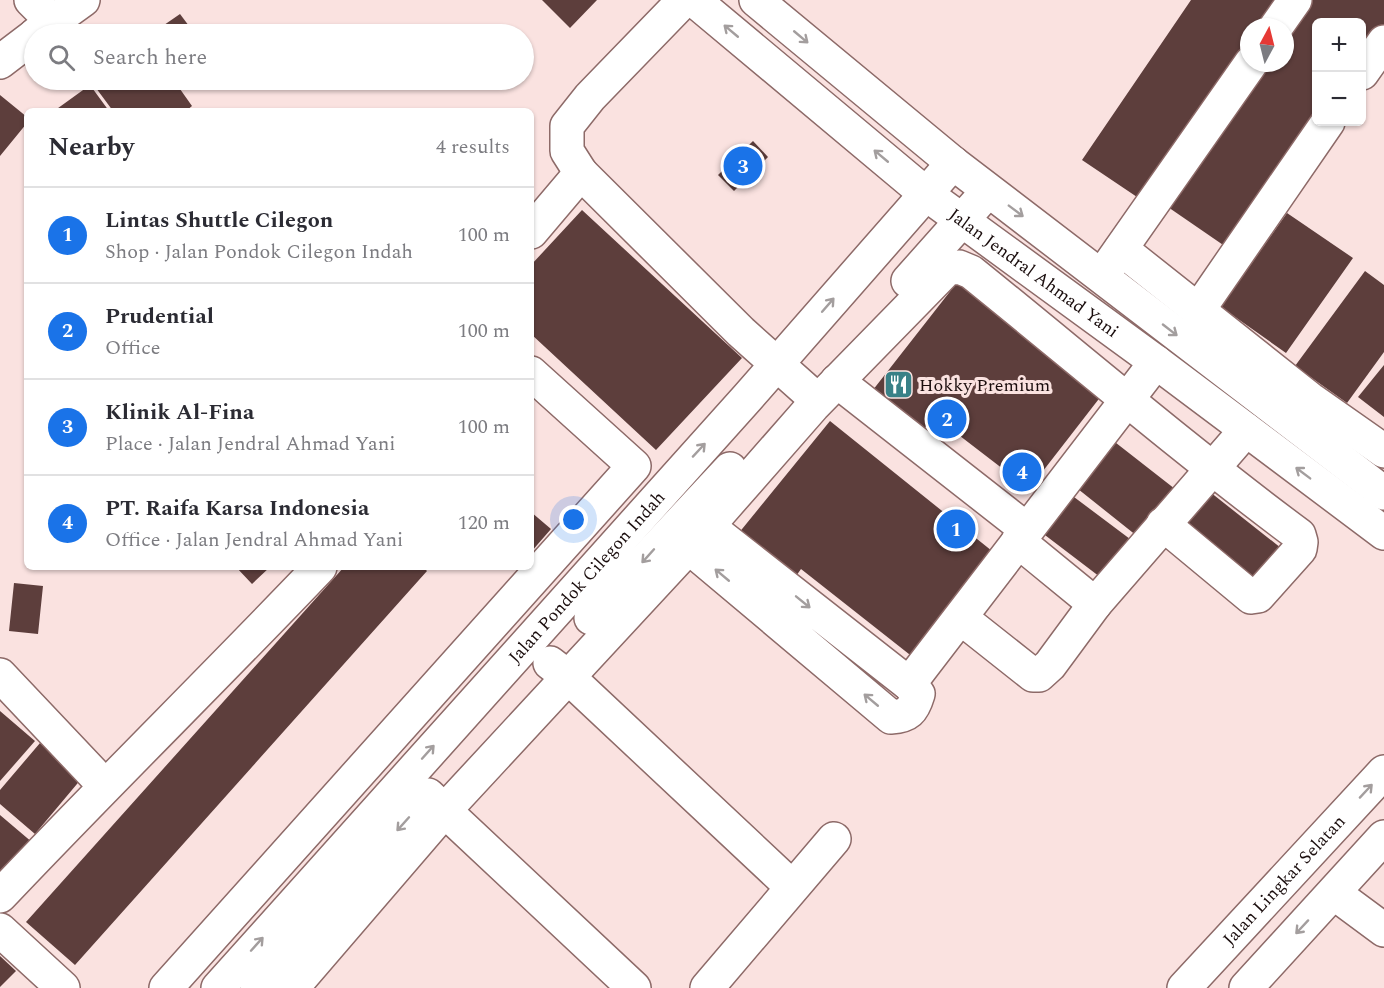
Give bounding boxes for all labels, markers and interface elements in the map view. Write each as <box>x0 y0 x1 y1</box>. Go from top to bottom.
north arrow <box>1240 18 1294 72</box>
map controls <box>1312 18 1366 126</box>
button: + <box>1312 18 1366 72</box>
search box <box>24 24 534 90</box>
one-way arrow <box>723 25 739 38</box>
one-way arrow <box>793 31 809 44</box>
icon: search <box>45 41 78 74</box>
text: Search here <box>93 41 207 74</box>
button: − <box>1312 72 1366 126</box>
text: Nearby <box>48 127 134 167</box>
text: 4 results <box>436 132 510 162</box>
pin: 3 <box>724 144 762 188</box>
one-way arrow <box>874 149 889 163</box>
street label: Jalan Jendral Ahmad Yani <box>943 202 1124 345</box>
text: Lintas Shuttle Cilegon <box>105 204 333 237</box>
one-way arrow <box>1007 205 1023 218</box>
text: 1 <box>62 220 73 250</box>
text: 100 m <box>458 220 510 250</box>
text: Shop · Jalan Pondok Cilegon Indah <box>105 237 413 267</box>
one-way arrow <box>821 297 835 313</box>
text: Prudential <box>105 300 214 333</box>
text: 2 <box>62 316 73 346</box>
text: 100 m <box>458 316 510 346</box>
one-way arrow <box>1162 323 1178 336</box>
text: Office <box>105 333 161 363</box>
restaurant icon: Hokky Premium <box>882 369 914 401</box>
place label: Hokky Premium <box>919 372 1050 399</box>
text: Klinik Al-Fina <box>105 396 254 429</box>
pin: 2 <box>928 396 966 442</box>
text: 3 <box>62 412 73 442</box>
text: 100 m <box>458 412 510 442</box>
text: Place · Jalan Jendral Ahmad Yani <box>105 429 396 459</box>
one-way arrow <box>692 443 706 458</box>
pin: 4 <box>1002 450 1042 494</box>
one-way arrow <box>1296 467 1312 479</box>
street label: Jalan Pondok Cilegon Indah <box>502 485 672 670</box>
text: PT. Raifa Karsa Indonesia <box>105 492 369 525</box>
your location <box>559 505 588 534</box>
pin: 1 <box>936 506 976 552</box>
text: 4 <box>62 508 73 538</box>
text: 120 m <box>458 508 510 538</box>
text: Office · Jalan Jendral Ahmad Yani <box>105 525 403 555</box>
one-way arrow <box>640 548 655 563</box>
one-way arrow <box>714 569 730 582</box>
one-way arrow <box>795 595 811 608</box>
one-way arrow <box>863 694 879 707</box>
one-way arrow <box>421 744 435 759</box>
one-way arrow <box>1359 784 1373 799</box>
street label: Jalan Lingkar Selatan <box>1217 809 1352 952</box>
one-way arrow <box>396 816 410 831</box>
one-way arrow <box>1296 919 1310 934</box>
one-way arrow <box>250 937 264 952</box>

